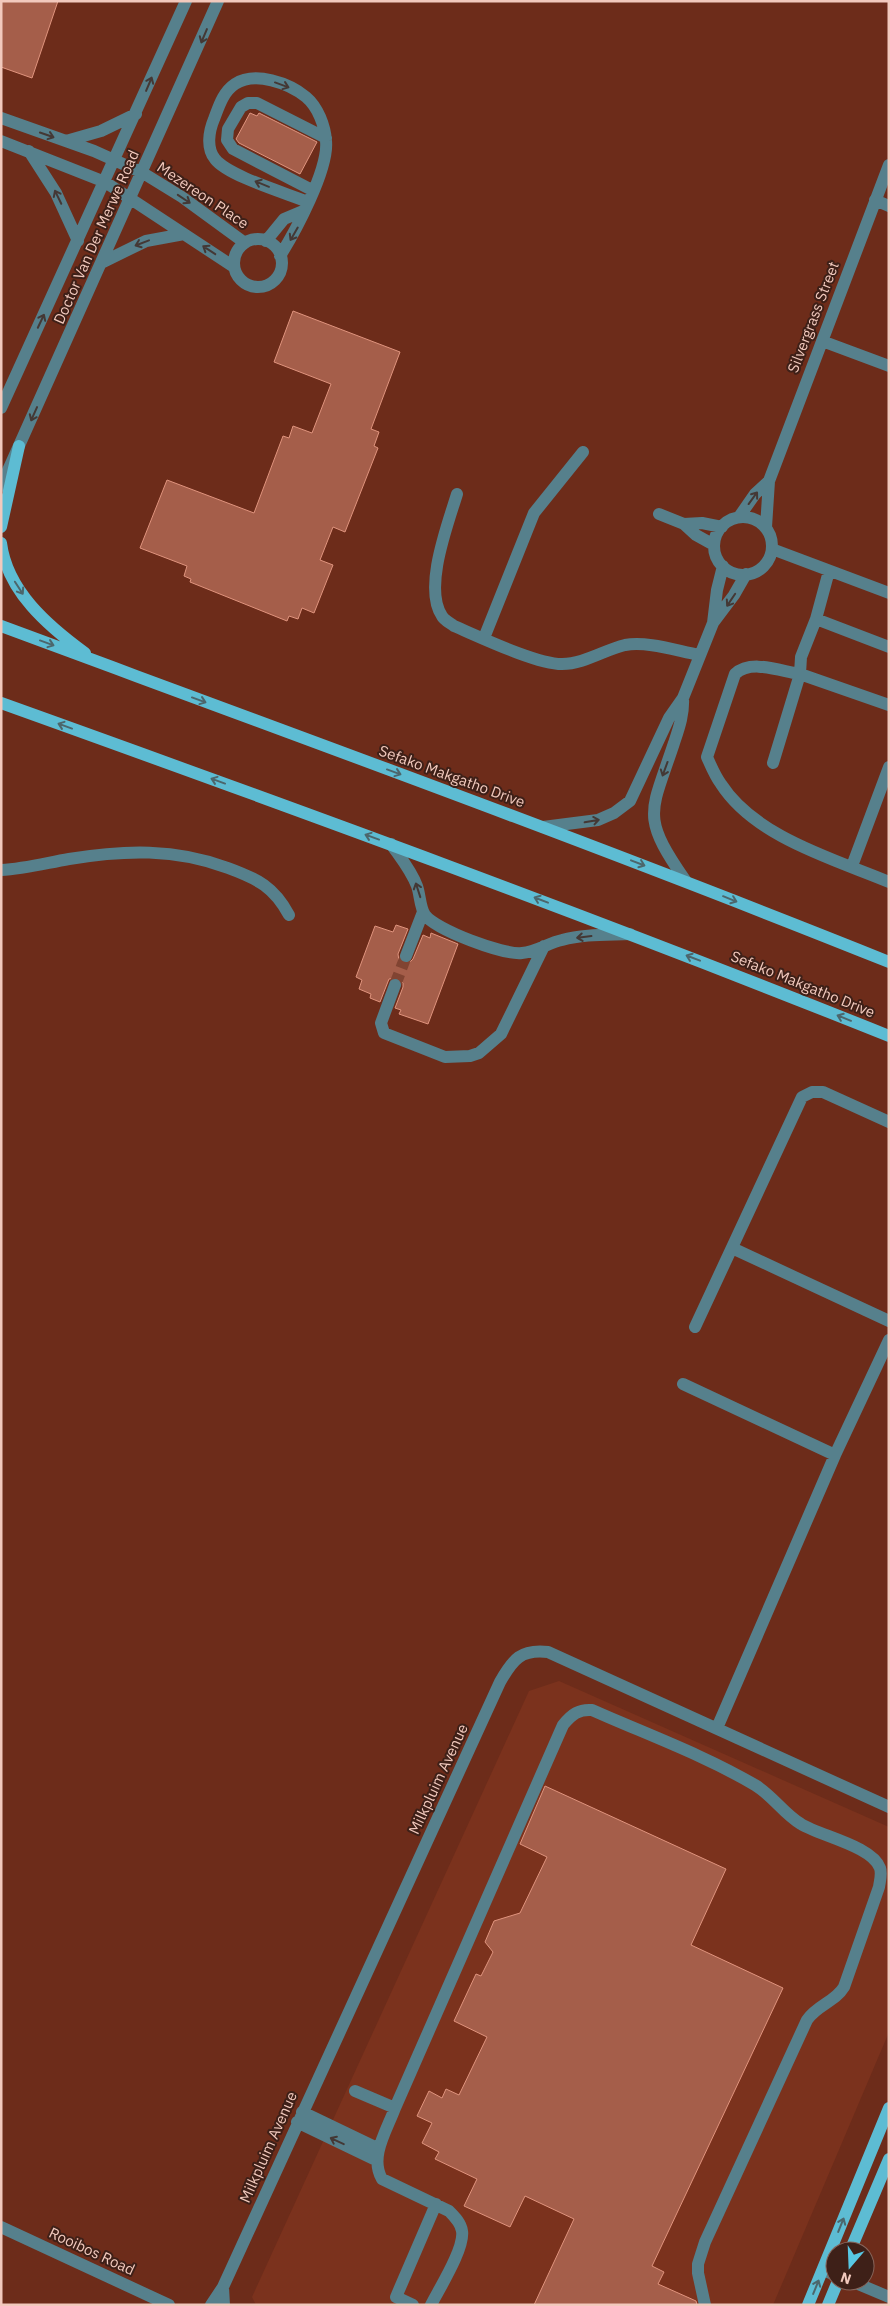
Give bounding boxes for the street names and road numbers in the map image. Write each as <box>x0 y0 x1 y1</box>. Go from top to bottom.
street label: Doctor Van Der Merwe Road <box>49 147 143 327</box>
street label: Mezereon Place <box>154 157 252 233</box>
street label: Silvergrass Street <box>783 259 843 375</box>
street label: Sefako Makgatho Drive <box>376 741 528 811</box>
street label: Sefako Makgatho Drive <box>728 946 878 1022</box>
street label: Milkpluim Avenue <box>404 1721 472 1837</box>
street label: Milkpluim Avenue <box>235 2088 301 2206</box>
street label: Rooibos Road <box>46 2223 138 2279</box>

